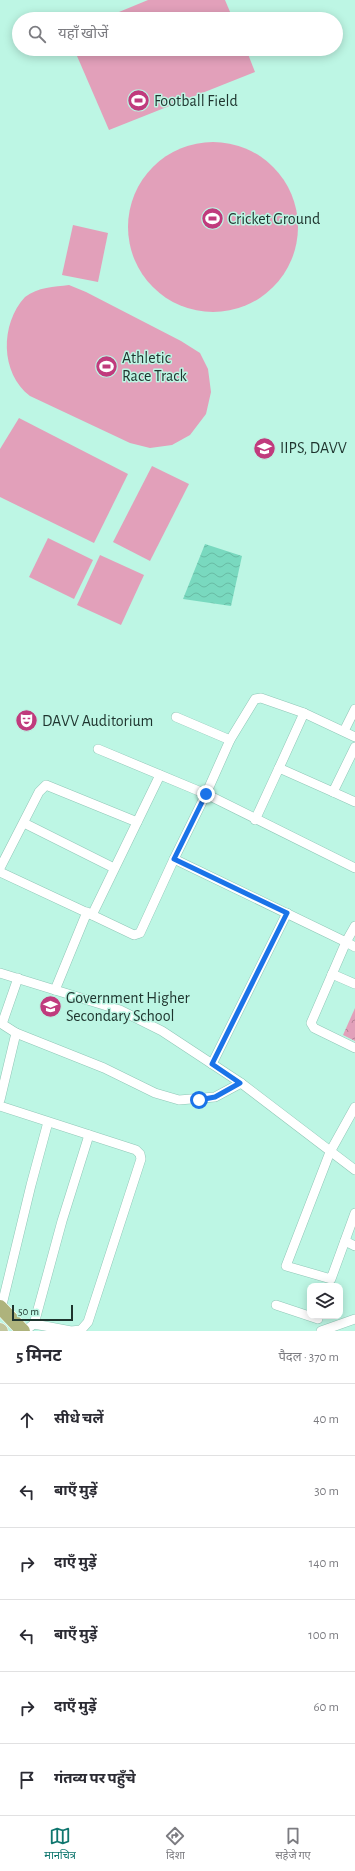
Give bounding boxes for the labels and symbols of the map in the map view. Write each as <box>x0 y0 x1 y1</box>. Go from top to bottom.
sports icon: Football Field <box>126 88 152 114</box>
place label: Football Field <box>154 93 238 109</box>
sports icon: Cricket Ground <box>200 206 226 232</box>
place label: Cricket Ground <box>228 211 320 227</box>
place label: Athletic Race Track <box>122 350 187 384</box>
sports icon: Athletic Race Track <box>94 354 120 380</box>
school or university icon: IIPS, DAVV <box>252 435 278 461</box>
place label: IIPS, DAVV <box>280 440 347 456</box>
theatre icon: DAVV Auditorium <box>13 708 39 734</box>
place label: DAVV Auditorium <box>42 713 153 729</box>
route end <box>197 785 215 803</box>
place label: Government Higher Secondary School <box>66 990 191 1025</box>
school or university icon: Government Higher Secondary School <box>37 994 63 1020</box>
route start <box>190 1091 208 1109</box>
scale bar <box>12 1303 73 1322</box>

